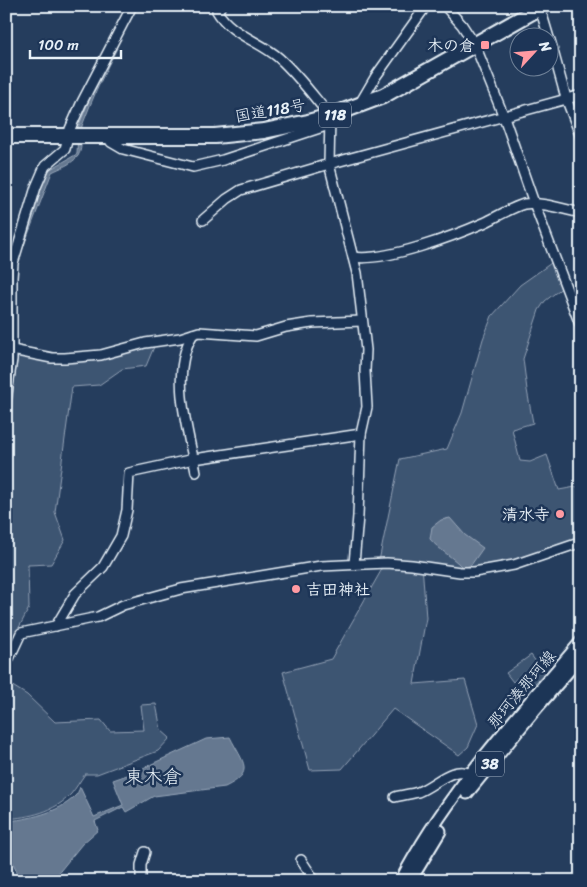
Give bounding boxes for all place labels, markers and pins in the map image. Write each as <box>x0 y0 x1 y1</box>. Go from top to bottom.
place label: 木の倉 <box>427 31 475 60</box>
marker: 木の倉 <box>479 39 491 51</box>
place label: 清水寺 <box>502 500 550 529</box>
marker: 清水寺 <box>554 508 566 520</box>
place label: 吉田神社 <box>306 575 370 604</box>
marker: 吉田神社 <box>290 583 302 595</box>

